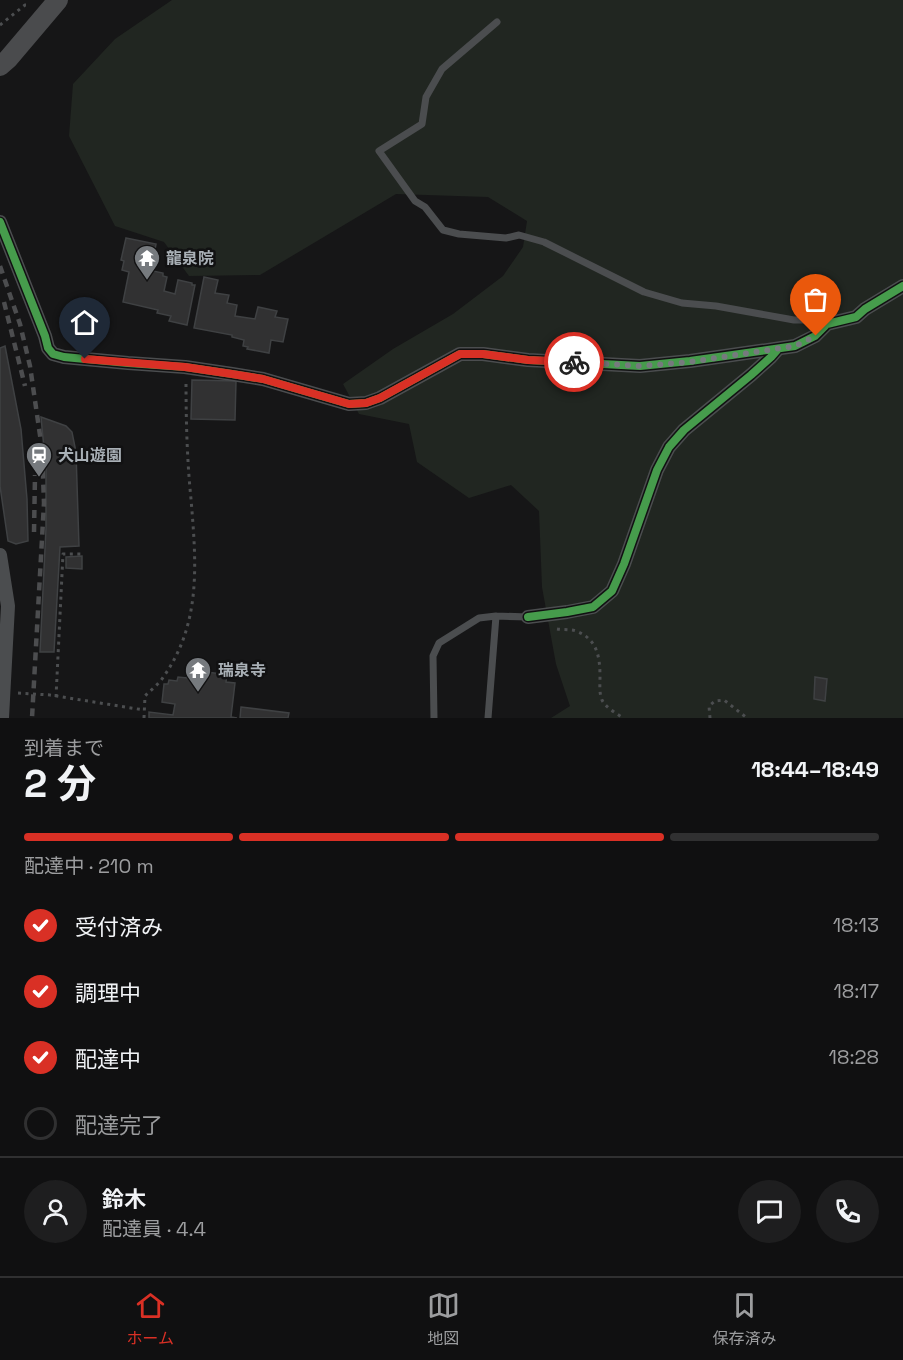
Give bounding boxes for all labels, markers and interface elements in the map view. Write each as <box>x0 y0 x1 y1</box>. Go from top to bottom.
temple icon: 龍泉院 <box>132 243 162 281</box>
place label: 龍泉院 <box>166 248 214 269</box>
pin <box>790 274 841 336</box>
icon: bag <box>799 283 832 316</box>
pin <box>59 297 110 359</box>
icon: home <box>68 306 101 339</box>
courier <box>544 332 604 392</box>
icon: bike <box>558 346 591 379</box>
station icon: 犬山遊園 <box>24 440 54 478</box>
place label: 犬山遊園 <box>58 445 122 466</box>
temple icon: 瑞泉寺 <box>183 655 213 693</box>
place label: 瑞泉寺 <box>218 660 266 681</box>
text: 到着まで <box>24 735 104 761</box>
text: 18:44–18:49 <box>751 755 879 783</box>
text: 2 分 <box>24 759 96 808</box>
text: 配達中 · 210 m <box>24 853 154 879</box>
icon: check <box>24 909 57 942</box>
text: 18:13 <box>833 912 879 938</box>
text: 受付済み <box>75 913 163 941</box>
icon: check <box>24 975 57 1008</box>
text: 18:17 <box>833 978 879 1004</box>
text: 調理中 <box>75 979 141 1007</box>
icon: check <box>24 1041 57 1074</box>
text: 18:28 <box>829 1044 879 1070</box>
text: 配達中 <box>75 1045 141 1073</box>
text: 配達完了 <box>75 1111 163 1139</box>
button: person <box>24 1180 87 1243</box>
button: chat <box>738 1180 801 1243</box>
button: phone <box>816 1180 879 1243</box>
text: 鈴木 <box>102 1185 146 1213</box>
text: 配達員 · 4.4 <box>102 1216 206 1242</box>
tab: ホーム <box>126 1289 174 1349</box>
tab: 地図 <box>427 1289 460 1349</box>
tab: 保存済み <box>713 1289 777 1349</box>

